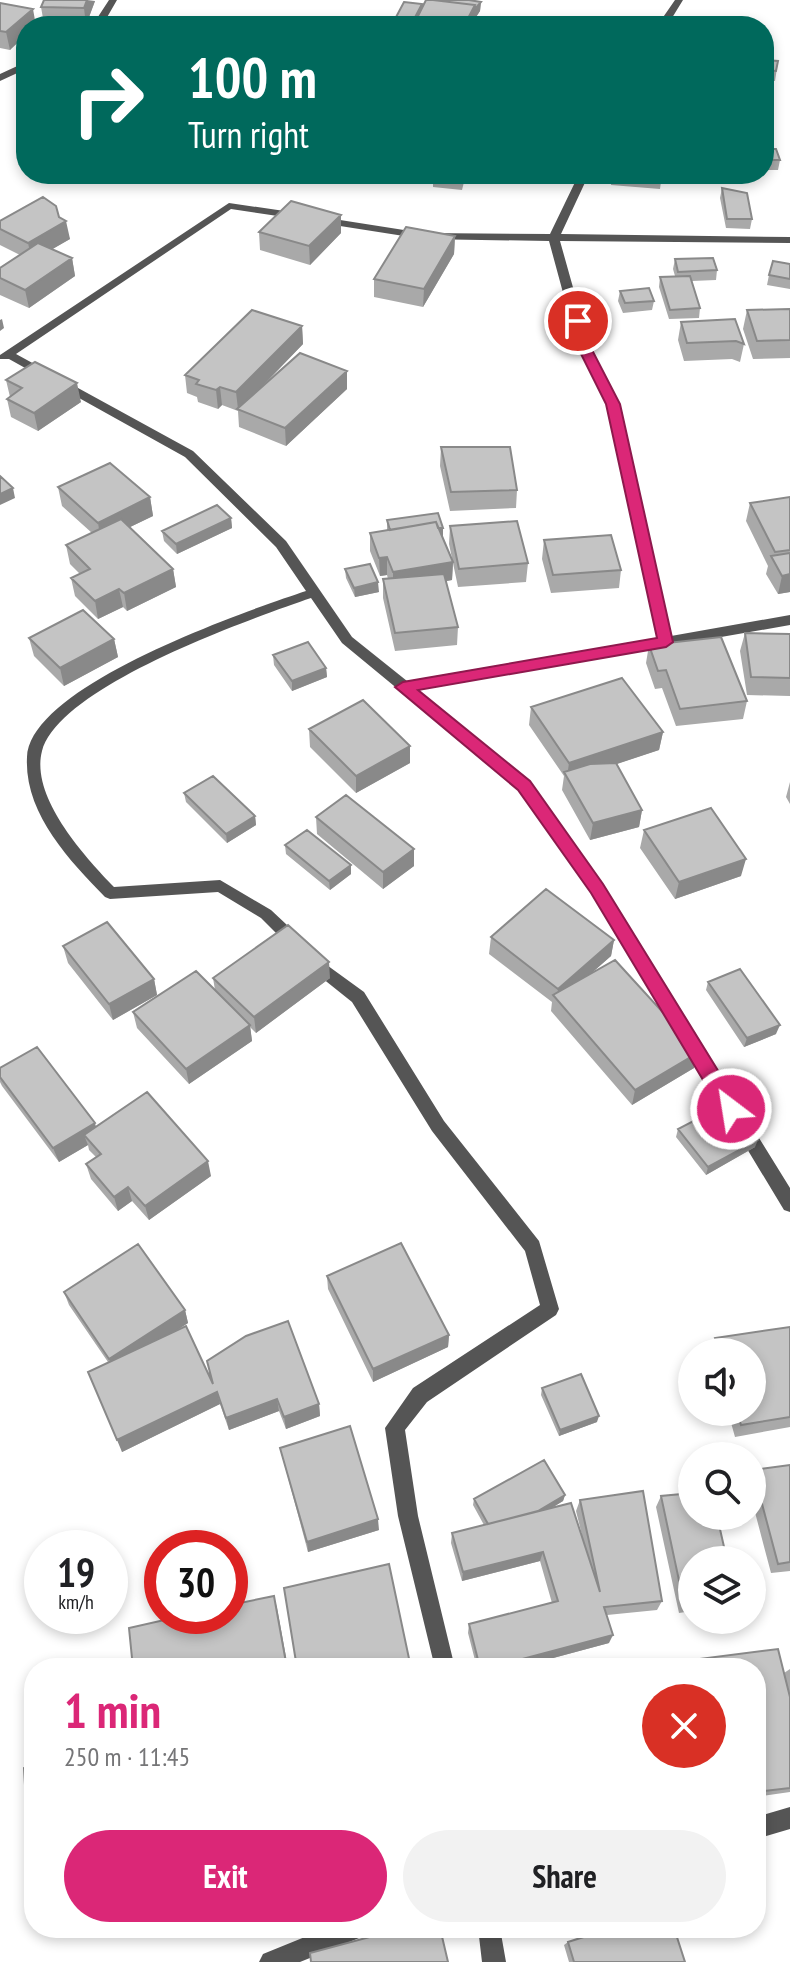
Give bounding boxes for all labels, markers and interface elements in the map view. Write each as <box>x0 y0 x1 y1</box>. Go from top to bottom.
text: 100 m <box>188 41 317 113</box>
icon: right <box>56 48 160 152</box>
text: Turn right <box>188 111 309 158</box>
pin <box>544 287 612 355</box>
icon: arrive <box>556 299 600 343</box>
position arrow <box>689 1067 773 1151</box>
map controls <box>678 1338 766 1634</box>
button: sound <box>678 1338 766 1426</box>
button: search <box>678 1442 766 1530</box>
speed limit sign: 30 <box>144 1530 248 1634</box>
text: 19 <box>57 1546 95 1598</box>
button: layers <box>678 1546 766 1634</box>
text: km/h <box>58 1589 94 1615</box>
text: 1 min <box>64 1679 161 1741</box>
button: close <box>642 1684 726 1768</box>
text: 250 m · 11:45 <box>64 1740 190 1773</box>
button: Exit <box>64 1830 387 1922</box>
button: Share <box>403 1830 726 1922</box>

